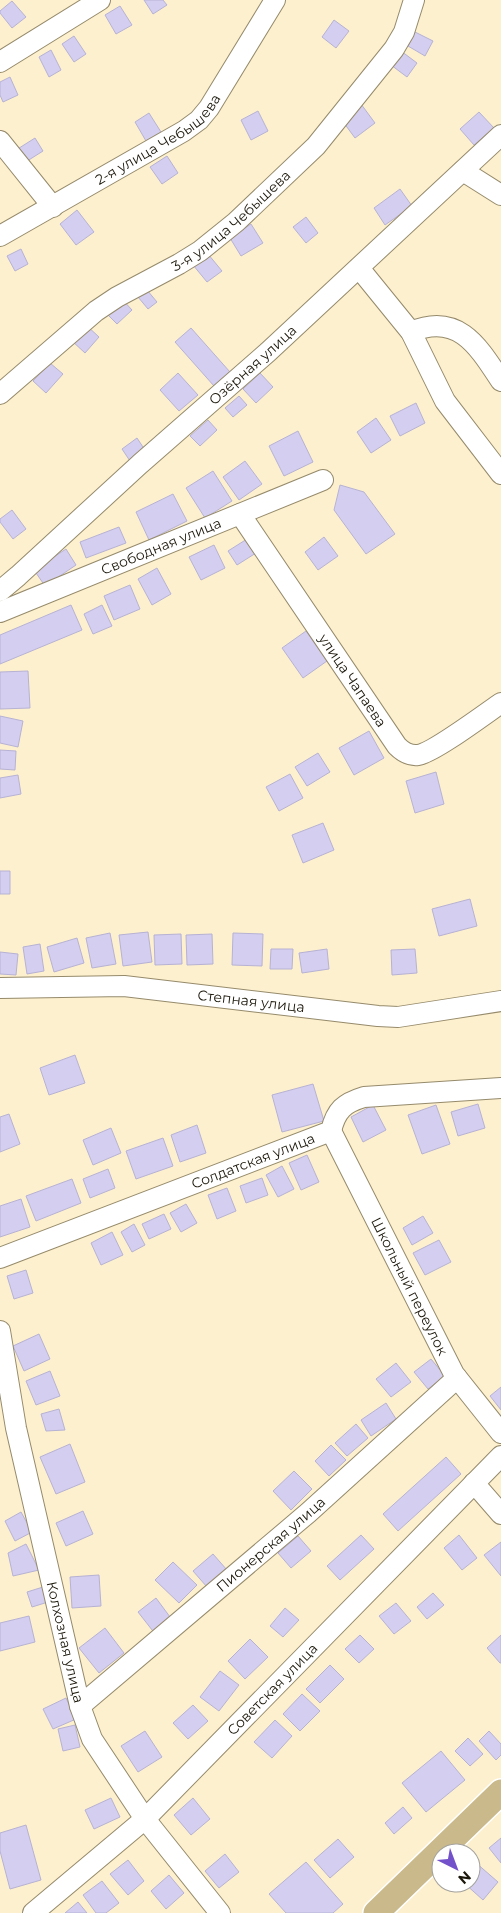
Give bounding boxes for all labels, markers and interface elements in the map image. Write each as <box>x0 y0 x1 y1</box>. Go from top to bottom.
street label: 2-я улица Чебышева <box>92 91 224 189</box>
street label: 3-я улица Чебышева <box>168 166 294 275</box>
street label: Озёрная улица <box>205 321 300 409</box>
street label: Свободная улица <box>98 514 224 579</box>
street label: улица Чапаева <box>314 630 391 730</box>
street label: Степная улица <box>197 986 306 1016</box>
street label: Солдатская улица <box>189 1129 317 1193</box>
street label: Школьный переулок <box>367 1214 452 1358</box>
street label: Пионерская улица <box>212 1493 329 1596</box>
street label: Колхозная улица <box>43 1580 88 1705</box>
street label: Советская улица <box>223 1639 321 1739</box>
north arrow <box>431 1843 481 1893</box>
text: N <box>454 1867 475 1888</box>

